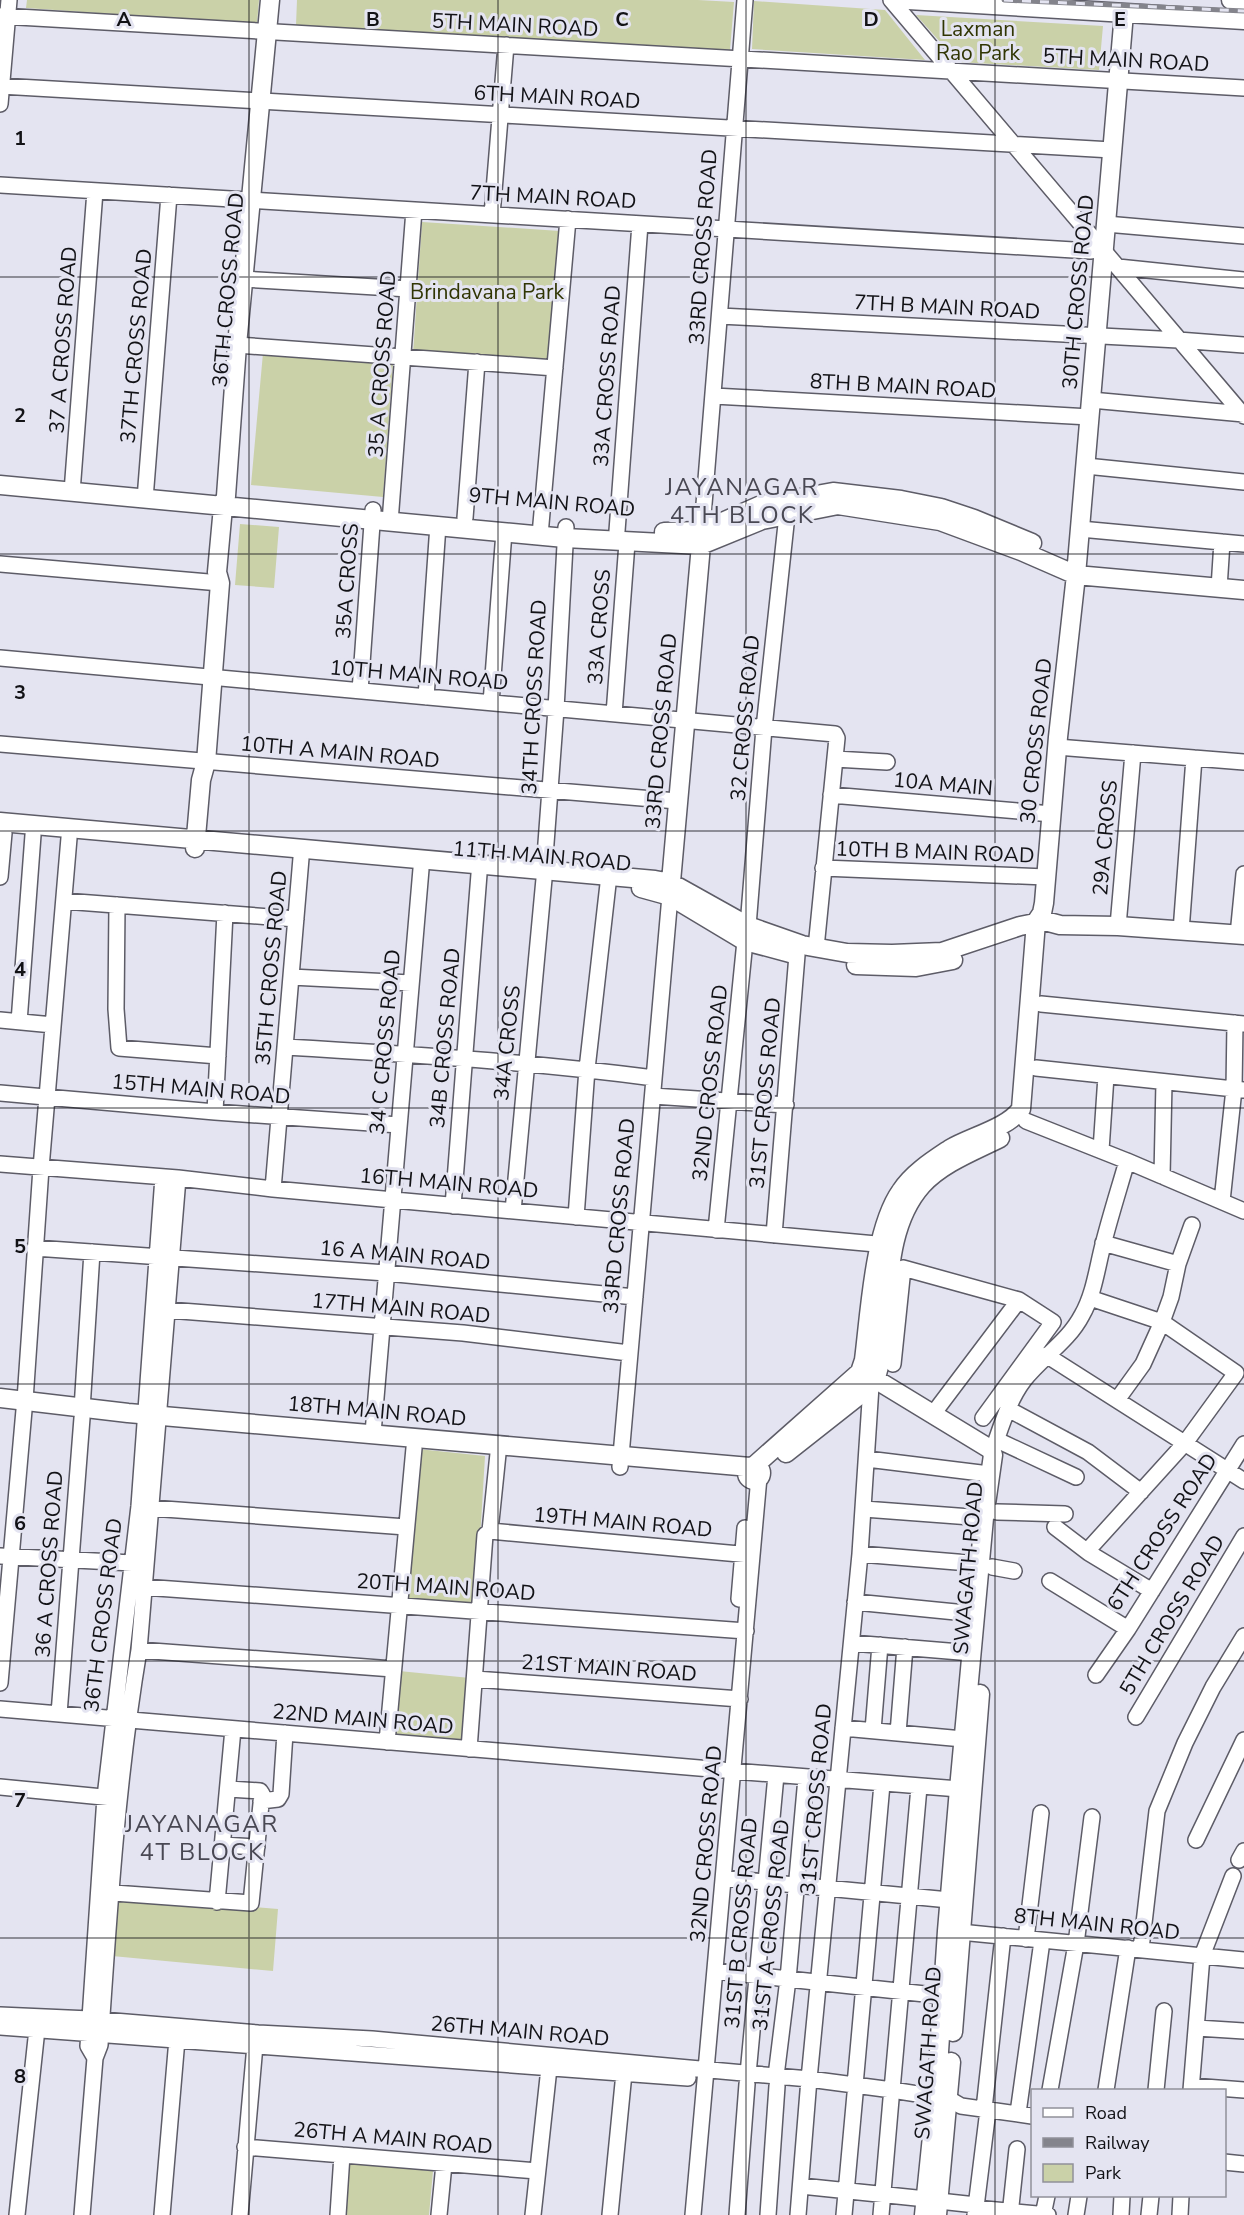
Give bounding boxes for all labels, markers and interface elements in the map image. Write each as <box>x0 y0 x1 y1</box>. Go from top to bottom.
text: A <box>117 6 132 33</box>
text: B <box>366 6 380 33</box>
text: C <box>615 6 629 33</box>
text: D <box>863 6 879 33</box>
text: E <box>1114 6 1126 33</box>
street label: 5TH MAIN ROAD <box>431 7 599 43</box>
park label: Laxman Rao Park <box>936 15 1021 67</box>
street label: 5TH MAIN ROAD <box>1042 42 1210 78</box>
street label: 6TH MAIN ROAD <box>473 79 641 115</box>
text: 1 <box>14 125 26 152</box>
street label: 33RD CROSS ROAD <box>682 148 724 346</box>
street label: 7TH MAIN ROAD <box>469 179 637 215</box>
street label: 36TH CROSS ROAD <box>206 191 250 389</box>
street label: 30TH CROSS ROAD <box>1056 193 1100 391</box>
street label: 37 A CROSS ROAD <box>42 246 84 434</box>
street label: 37TH CROSS ROAD <box>114 247 158 445</box>
street label: 35 A CROSS ROAD <box>361 270 403 458</box>
park label: Brindavana Park <box>410 278 564 306</box>
street label: 33A CROSS ROAD <box>587 284 627 468</box>
street label: 7TH B MAIN ROAD <box>853 288 1041 326</box>
street label: 8TH B MAIN ROAD <box>809 367 997 405</box>
text: 2 <box>14 402 26 429</box>
district label: JAYANAGAR 4TH BLOCK <box>664 471 819 531</box>
street label: 9TH MAIN ROAD <box>468 481 636 523</box>
street label: 35A CROSS <box>329 522 365 640</box>
street label: 33A CROSS <box>581 568 617 686</box>
street label: 34TH CROSS ROAD <box>515 599 553 795</box>
street label: 33RD CROSS ROAD <box>638 632 684 830</box>
street label: 32 CROSS ROAD <box>724 634 766 802</box>
street label: 10TH MAIN ROAD <box>328 653 510 697</box>
street label: 30 CROSS ROAD <box>1013 657 1059 825</box>
text: 3 <box>14 679 26 706</box>
street label: 10TH A MAIN ROAD <box>239 729 441 775</box>
street label: 10A MAIN <box>892 766 994 802</box>
street label: 29A CROSS <box>1086 779 1124 897</box>
street label: 11TH MAIN ROAD <box>451 834 633 878</box>
street label: 10TH B MAIN ROAD <box>835 835 1035 869</box>
street label: 35TH CROSS ROAD <box>249 869 293 1067</box>
street label: 34B CROSS ROAD <box>423 947 467 1129</box>
street label: 34 C CROSS ROAD <box>363 948 407 1136</box>
text: 4 <box>14 956 26 983</box>
street label: 32ND CROSS ROAD <box>686 983 734 1183</box>
street label: 34A CROSS <box>487 984 527 1102</box>
street label: 31ST CROSS ROAD <box>743 996 787 1190</box>
street label: 15TH MAIN ROAD <box>110 1067 292 1111</box>
street label: 33RD CROSS ROAD <box>596 1117 642 1315</box>
street label: 16TH MAIN ROAD <box>358 1161 540 1205</box>
text: 5 <box>14 1233 26 1260</box>
street label: 16 A MAIN ROAD <box>318 1234 492 1276</box>
street label: 17TH MAIN ROAD <box>310 1286 492 1330</box>
street label: 18TH MAIN ROAD <box>286 1389 468 1433</box>
street label: 6TH CROSS ROAD <box>1101 1448 1223 1616</box>
street label: 36 A CROSS ROAD <box>28 1470 70 1658</box>
street label: SWAGATH ROAD <box>946 1480 990 1656</box>
street label: 19TH MAIN ROAD <box>532 1500 714 1544</box>
text: 6 <box>14 1510 26 1537</box>
street label: 36TH CROSS ROAD <box>77 1516 129 1714</box>
street label: 5TH CROSS ROAD <box>1113 1529 1231 1701</box>
street label: 20TH MAIN ROAD <box>355 1567 537 1607</box>
street label: 21ST MAIN ROAD <box>520 1648 698 1688</box>
street label: 22ND MAIN ROAD <box>271 1697 455 1741</box>
street label: 31ST CROSS ROAD <box>794 1702 838 1896</box>
street label: 32ND CROSS ROAD <box>683 1744 729 1944</box>
text: 7 <box>14 1787 26 1814</box>
district label: JAYANAGAR 4T BLOCK <box>124 1808 279 1868</box>
street label: 31ST B CROSS ROAD <box>718 1816 764 2030</box>
street label: 31ST A CROSS ROAD <box>746 1818 796 2032</box>
street label: 8TH MAIN ROAD <box>1013 1901 1181 1947</box>
street label: SWAGATH ROAD <box>908 1966 948 2140</box>
street label: 26TH MAIN ROAD <box>429 2009 611 2053</box>
text: 8 <box>14 2063 26 2090</box>
legend <box>1031 2089 1226 2197</box>
text: Road <box>1085 2101 1127 2125</box>
street label: 26TH A MAIN ROAD <box>292 2115 494 2161</box>
text: Railway <box>1085 2131 1150 2155</box>
text: Park <box>1085 2161 1122 2185</box>

